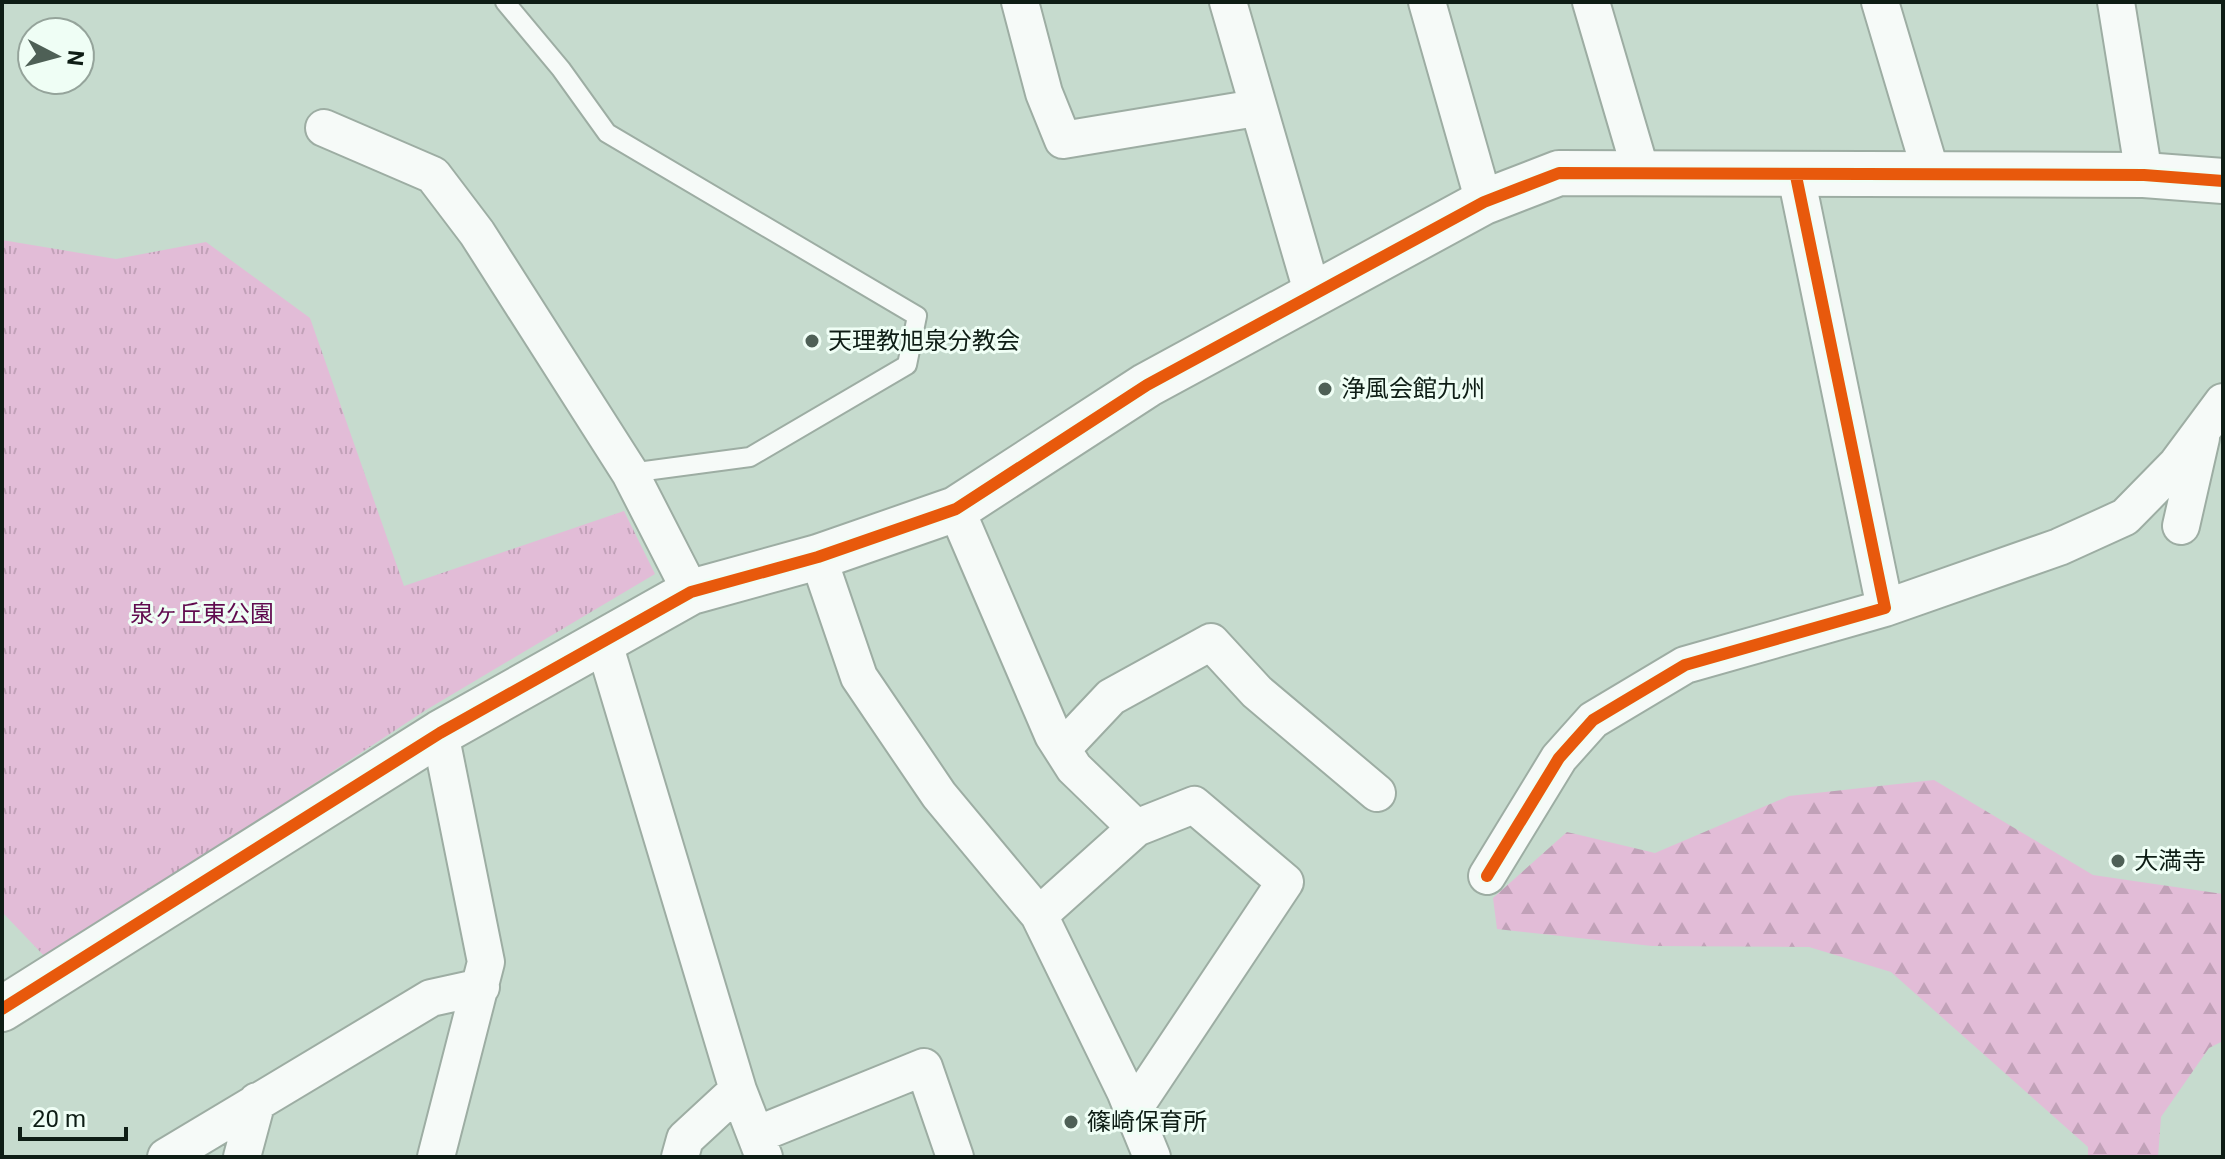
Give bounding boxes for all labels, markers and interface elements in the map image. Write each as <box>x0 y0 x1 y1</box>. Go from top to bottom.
north arrow <box>16 16 96 96</box>
text: N <box>62 49 89 67</box>
place label: 天理教旭泉分教会 <box>828 327 1020 355</box>
marker: 天理教旭泉分教会 <box>803 332 821 350</box>
place label: 浄風会館九州 <box>1341 375 1485 403</box>
marker: 浄風会館九州 <box>1316 380 1334 398</box>
park label: 泉ヶ丘東公園 <box>130 600 274 628</box>
place label: 大満寺 <box>2134 847 2206 875</box>
marker: 大満寺 <box>2109 852 2127 870</box>
scale bar <box>20 1091 126 1141</box>
text: 20 m <box>32 1105 86 1133</box>
place label: 篠崎保育所 <box>1087 1108 1207 1136</box>
marker: 篠崎保育所 <box>1062 1113 1080 1131</box>

